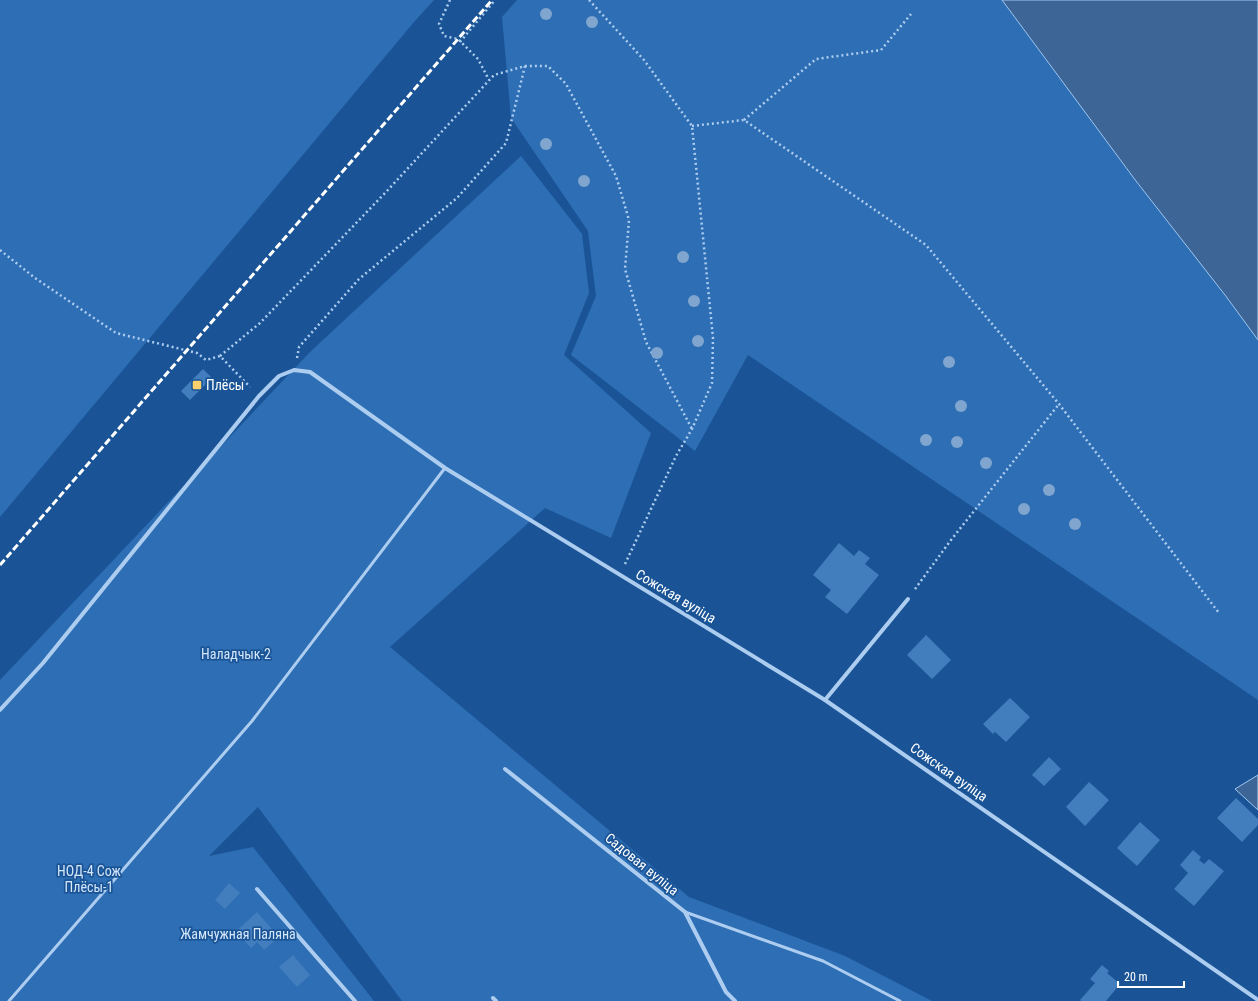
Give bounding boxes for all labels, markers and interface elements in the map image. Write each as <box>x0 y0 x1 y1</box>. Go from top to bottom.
place label: Плёсы <box>206 377 244 393</box>
marker: Плёсы <box>191 379 203 391</box>
street label: Сожская вуліца <box>633 566 719 626</box>
park label: Наладчык-2 <box>201 646 271 662</box>
street label: Сожская вуліца <box>907 739 991 805</box>
street label: Садовая вуліца <box>602 830 682 898</box>
park label: НОД-4 Сож Плёсы-1 <box>57 863 121 895</box>
park label: Жамчужная Паляна <box>180 926 296 942</box>
scale bar <box>1118 963 1184 989</box>
text: 20 m <box>1124 970 1148 984</box>

